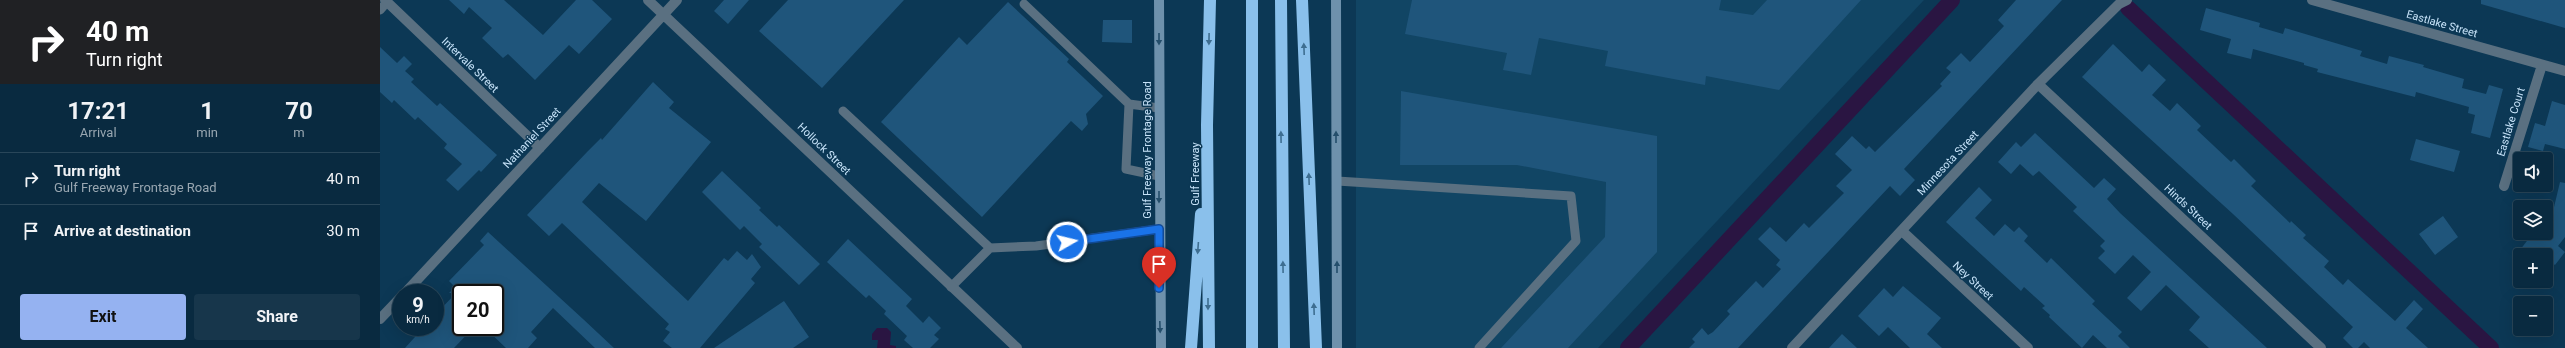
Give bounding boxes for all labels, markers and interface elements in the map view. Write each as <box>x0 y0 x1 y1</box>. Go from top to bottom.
street label: Eastlake Street <box>2405 8 2479 40</box>
text: 40 m <box>86 15 149 48</box>
icon: right <box>20 16 72 68</box>
one-way arrow <box>1156 33 1162 46</box>
one-way arrow <box>1206 33 1213 45</box>
street label: Intervale Street <box>439 35 501 96</box>
one-way arrow <box>1301 42 1307 55</box>
text: Turn right <box>86 49 163 70</box>
street label: Gulf Freeway Frontage Road <box>1141 81 1154 219</box>
street label: Eastlake Court <box>2494 86 2528 158</box>
text: 17:21 <box>67 97 129 125</box>
text: 1 <box>200 97 214 125</box>
text: 70 <box>285 97 313 125</box>
street label: Nathaniel Street <box>500 105 564 171</box>
street label: Hollock Street <box>795 120 854 178</box>
text: Arrival <box>80 125 117 140</box>
text: min <box>196 125 218 140</box>
text: m <box>293 125 305 140</box>
street label: Minnesota Street <box>1915 128 1982 198</box>
one-way arrow <box>1278 130 1284 143</box>
one-way arrow <box>1333 130 1339 143</box>
street label: Gulf Freeway <box>1189 142 1202 206</box>
map controls <box>2513 152 2553 336</box>
button: sound <box>2513 152 2553 192</box>
text: Turn right <box>54 162 120 180</box>
icon: right <box>20 168 42 190</box>
text: 40 m <box>326 170 360 188</box>
one-way arrow <box>1306 172 1312 185</box>
text: Gulf Freeway Frontage Road <box>54 180 217 195</box>
street label: Hinds Street <box>2162 182 2215 233</box>
one-way arrow <box>1156 191 1162 204</box>
button: layers <box>2513 200 2553 240</box>
icon: arrive <box>20 220 42 242</box>
position arrow <box>1046 221 1088 263</box>
text: Arrive at destination <box>54 222 191 240</box>
text: 30 m <box>326 222 360 240</box>
one-way arrow <box>1195 242 1202 254</box>
pin <box>1142 247 1176 288</box>
button: + <box>2513 248 2553 288</box>
icon: arrive <box>1148 253 1170 275</box>
street label: Ney Street <box>1950 259 1996 303</box>
one-way arrow <box>1334 260 1340 273</box>
one-way arrow <box>1279 261 1286 273</box>
speed limit sign: 20 <box>452 284 504 336</box>
text: 9 <box>412 293 424 317</box>
button: Exit <box>20 294 186 340</box>
button: Share <box>194 294 360 340</box>
button: − <box>2513 296 2553 336</box>
one-way arrow <box>1205 298 1211 311</box>
one-way arrow <box>1311 303 1318 315</box>
text: km/h <box>406 314 430 325</box>
one-way arrow <box>1157 321 1164 333</box>

